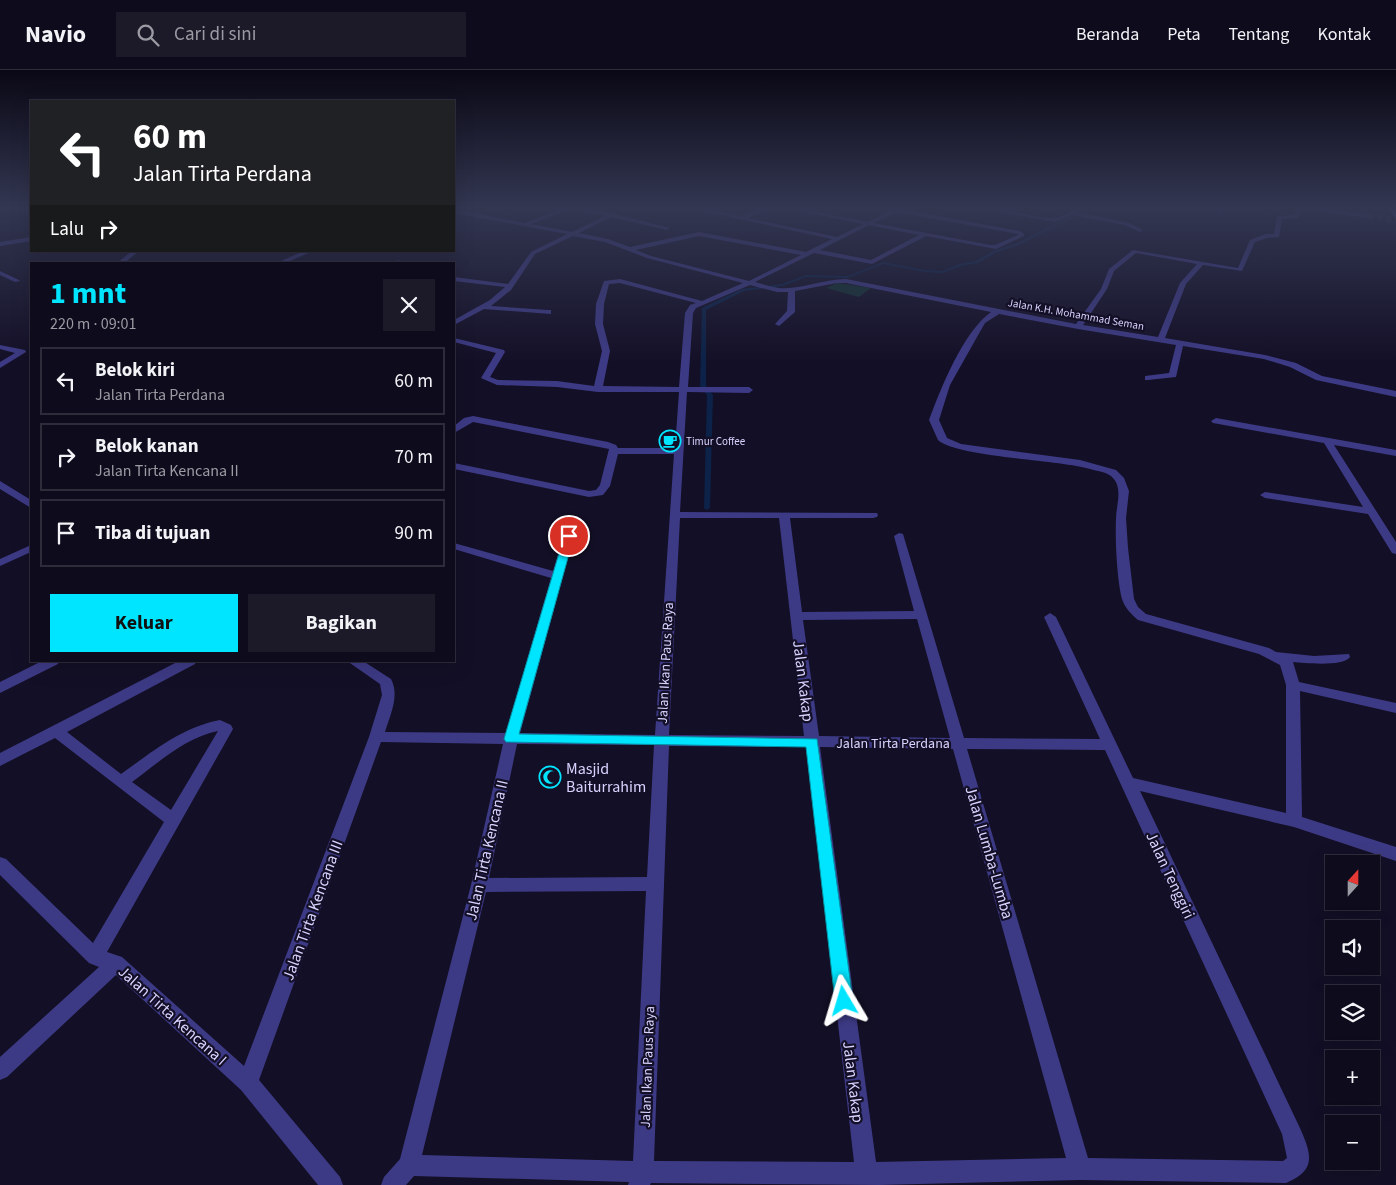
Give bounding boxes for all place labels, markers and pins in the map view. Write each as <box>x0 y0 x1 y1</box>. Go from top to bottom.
cafe icon: Timur Coffee <box>658 429 682 453</box>
place label: Timur Coffee <box>686 434 746 449</box>
pin <box>548 515 590 557</box>
place label: Masjid Baiturrahim <box>566 758 646 798</box>
mosque icon: Masjid Baiturrahim <box>538 765 562 789</box>

